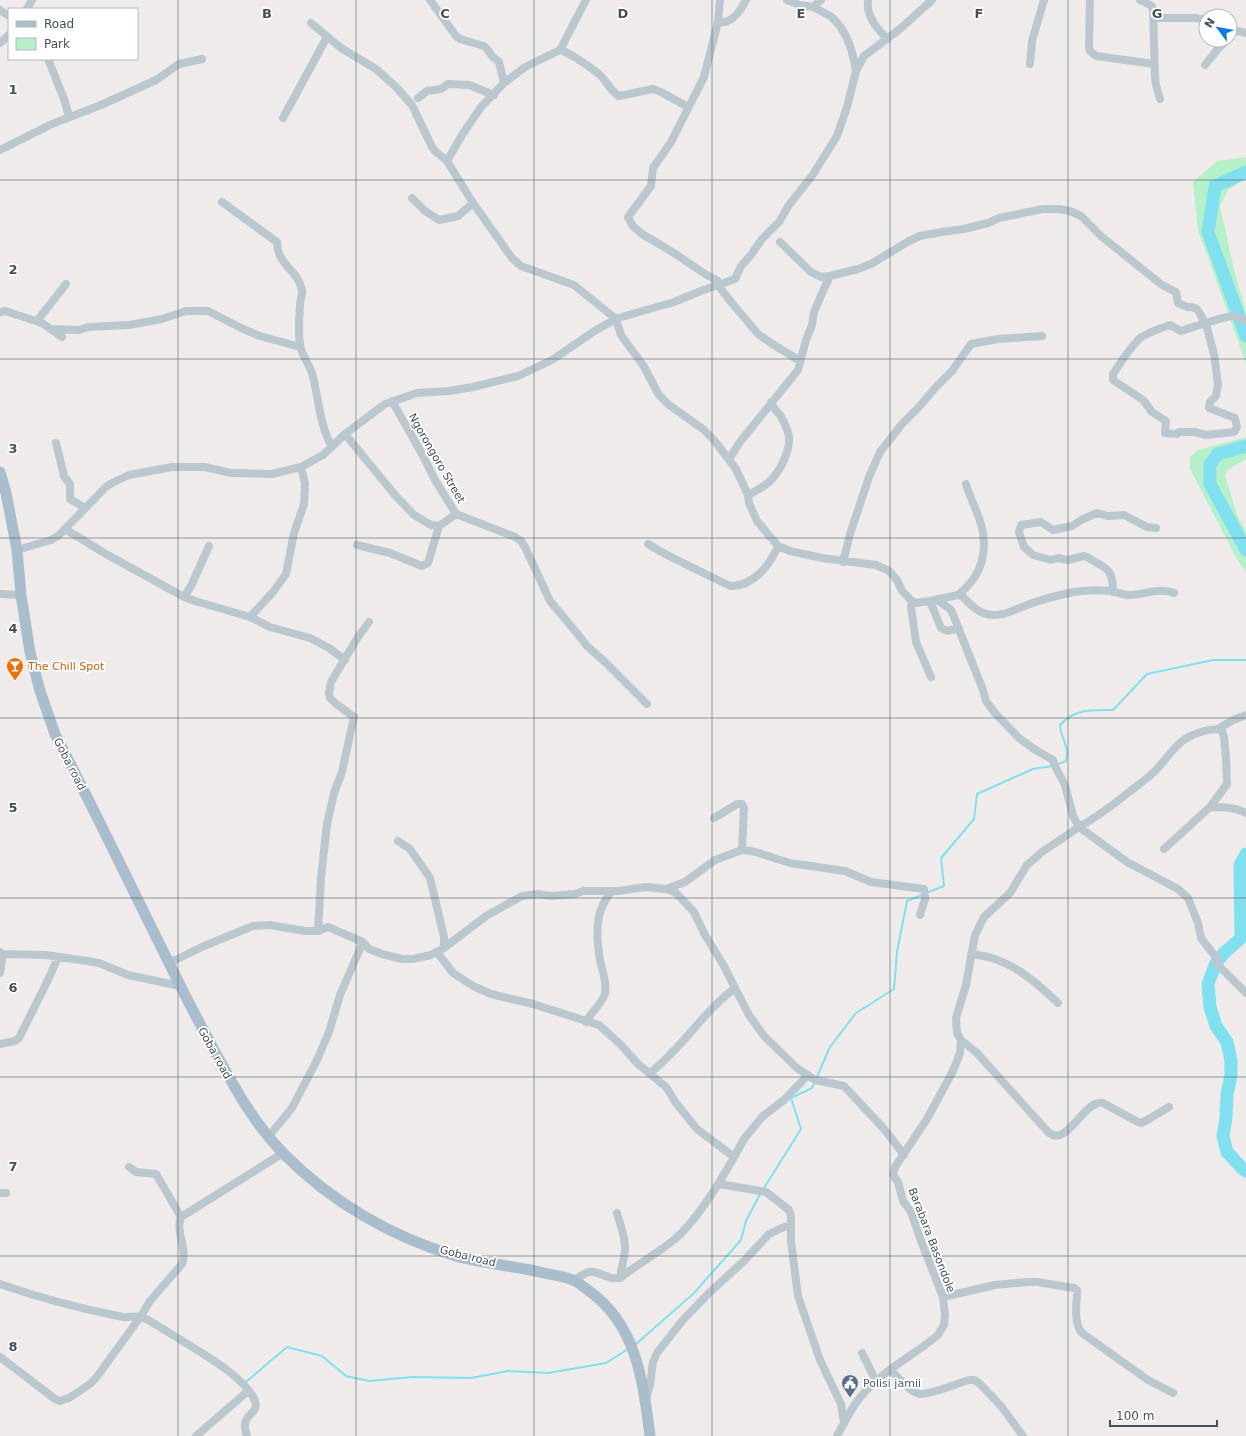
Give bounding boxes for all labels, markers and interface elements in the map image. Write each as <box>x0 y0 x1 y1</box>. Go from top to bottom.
text: B <box>262 6 272 21</box>
text: C <box>440 6 450 21</box>
text: D <box>618 6 629 21</box>
text: E <box>797 6 805 21</box>
text: F <box>975 6 983 21</box>
text: G <box>1152 6 1162 21</box>
legend <box>8 8 138 60</box>
north arrow <box>1198 8 1238 48</box>
text: N <box>1202 16 1218 30</box>
text: Road <box>44 17 74 31</box>
text: Park <box>44 37 70 51</box>
text: 1 <box>8 82 18 97</box>
text: 2 <box>8 262 18 277</box>
street label: Ngorongoro Street <box>406 411 468 506</box>
text: 3 <box>8 441 18 456</box>
text: 4 <box>8 621 18 636</box>
bar icon: The Chill Spot <box>5 656 25 681</box>
place label: The Chill Spot <box>27 660 105 673</box>
street label: Goba road <box>51 736 88 793</box>
text: 5 <box>8 800 18 815</box>
text: 6 <box>8 980 18 995</box>
street label: Goba road <box>195 1025 234 1081</box>
text: 7 <box>8 1159 18 1174</box>
street label: Barabara Basondole <box>906 1186 958 1295</box>
street label: Goba road <box>439 1243 497 1270</box>
text: 8 <box>8 1339 18 1354</box>
public building icon: Polisi jamii <box>840 1373 860 1398</box>
place label: Polisi jamii <box>863 1377 921 1390</box>
scale bar <box>1110 1402 1217 1428</box>
text: 100 m <box>1116 1409 1154 1423</box>

